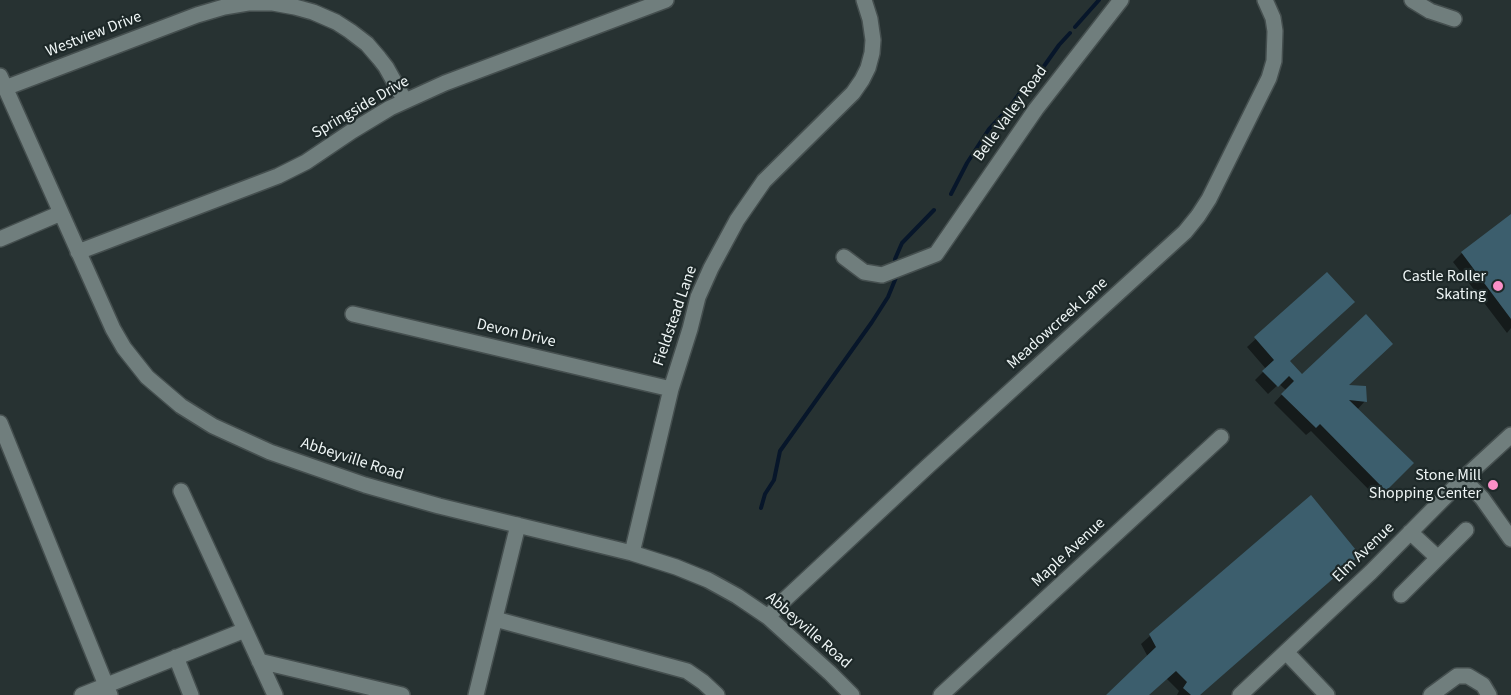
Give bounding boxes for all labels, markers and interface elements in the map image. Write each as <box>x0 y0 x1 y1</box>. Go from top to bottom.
street label: Westview Drive <box>43 8 145 62</box>
street label: Belle Valley Road <box>970 62 1052 166</box>
street label: Springside Drive <box>309 72 413 144</box>
street label: Fieldstead Lane <box>650 263 702 369</box>
place label: Castle Roller Skating <box>1403 267 1486 305</box>
street label: Meadowcreek Lane <box>1004 274 1112 374</box>
marker: Castle Roller Skating <box>1491 279 1505 293</box>
street label: Devon Drive <box>475 316 557 352</box>
street label: Abbeyville Road <box>298 434 406 486</box>
place label: Stone Mill Shopping Center <box>1369 466 1481 504</box>
marker: Stone Mill Shopping Center <box>1486 478 1500 492</box>
street label: Maple Avenue <box>1028 514 1110 592</box>
street label: Elm Avenue <box>1329 519 1399 587</box>
street label: Abbeyville Road <box>761 589 855 673</box>

